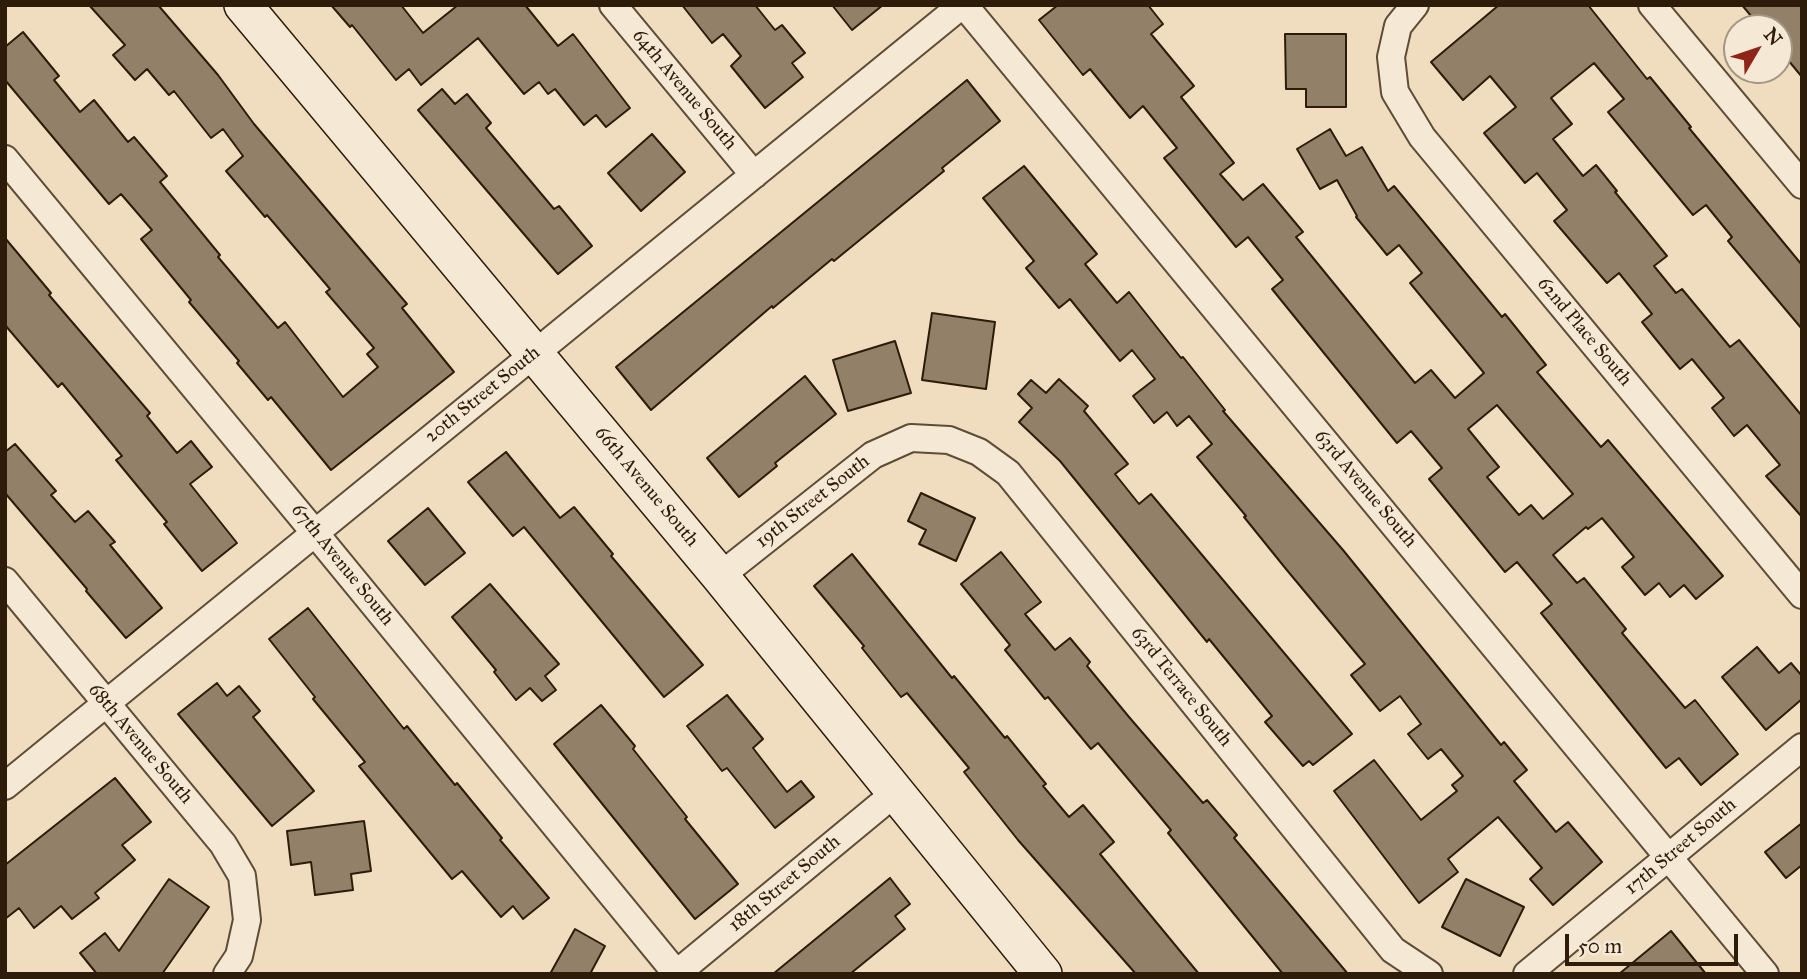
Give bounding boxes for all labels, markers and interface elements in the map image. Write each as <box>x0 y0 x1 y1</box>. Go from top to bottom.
north arrow <box>1723 14 1793 84</box>
text: N <box>1759 23 1787 50</box>
street label: 64th Avenue South <box>627 25 741 155</box>
street label: 62nd Place South <box>1532 273 1636 391</box>
street label: 20th Street South <box>421 342 545 448</box>
street label: 66th Avenue South <box>589 422 703 552</box>
street label: 63rd Avenue South <box>1309 425 1421 553</box>
street label: 19th Street South <box>751 450 875 554</box>
street label: 67th Avenue South <box>286 499 398 631</box>
street label: 63rd Terrace South <box>1126 622 1236 752</box>
street label: 68th Avenue South <box>83 679 197 809</box>
street label: 17th Street South <box>1621 794 1741 900</box>
street label: 18th Street South <box>725 831 845 937</box>
scale bar <box>1569 920 1742 964</box>
text: 50 m <box>1578 933 1622 959</box>

